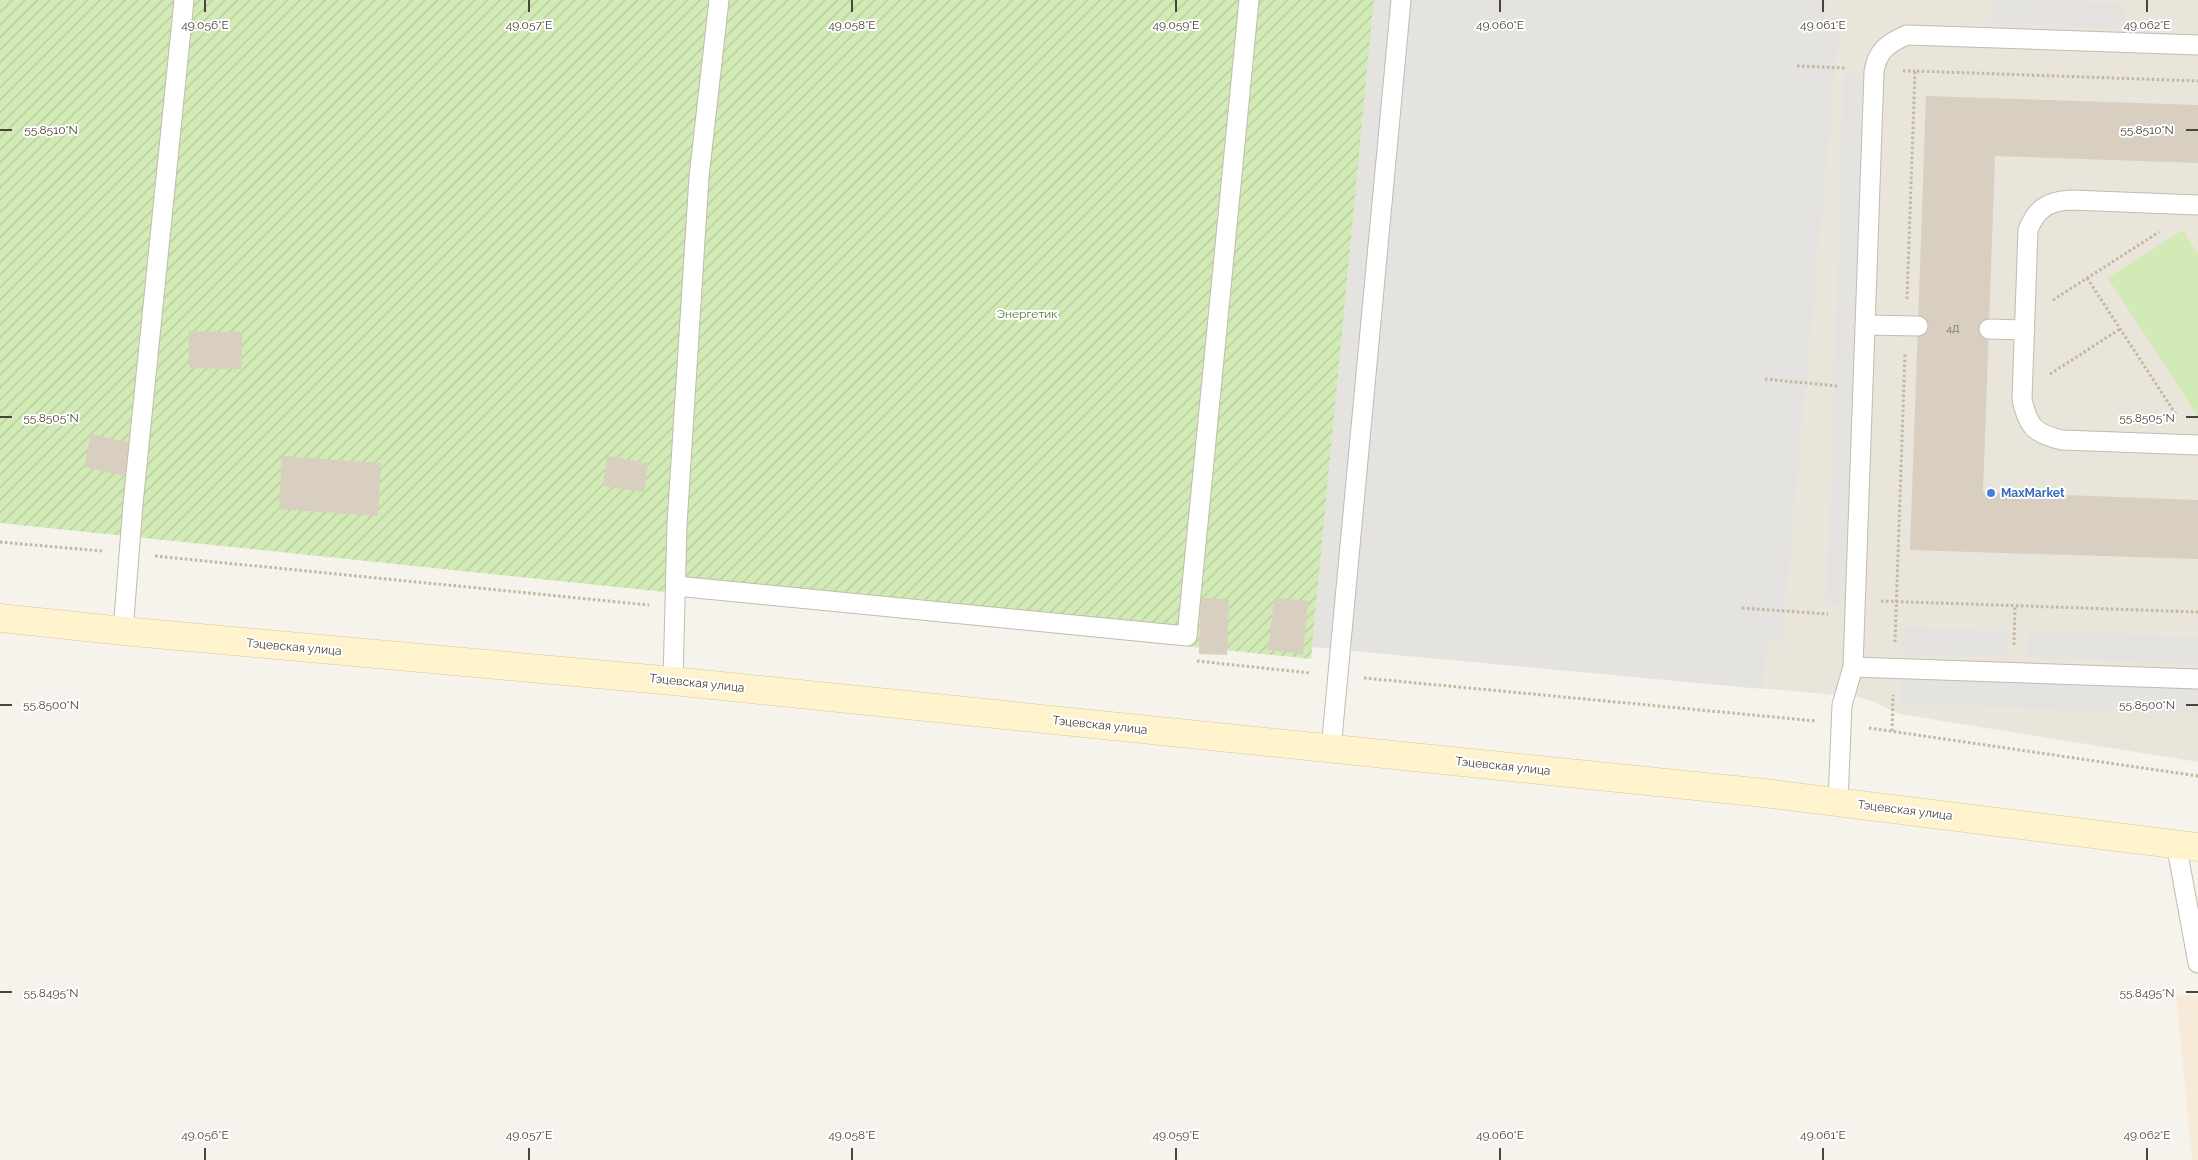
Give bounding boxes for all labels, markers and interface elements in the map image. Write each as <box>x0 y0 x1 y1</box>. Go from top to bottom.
text: 49.056°E <box>181 18 229 32</box>
text: 49.057°E <box>506 18 552 32</box>
text: 49.058°E <box>828 18 876 32</box>
text: 49.059°E <box>1153 18 1199 32</box>
text: 49.060°E <box>1476 18 1524 32</box>
text: 49.061°E <box>1800 18 1846 32</box>
text: 49.062°E <box>2123 18 2171 32</box>
text: 55.8510°N <box>24 123 78 137</box>
text: 55.8510°N <box>2120 123 2174 137</box>
park label: Энергетик <box>997 307 1057 321</box>
house number: 4Д <box>1947 323 1960 334</box>
text: 55.8505°N <box>23 411 79 425</box>
text: 55.8505°N <box>2119 411 2175 425</box>
place label: MaxMarket <box>2001 486 2065 500</box>
marker: MaxMarket <box>1985 487 1997 499</box>
street label: Тэцевская улица <box>246 636 342 658</box>
street label: Тэцевская улица <box>649 671 745 695</box>
text: 55.8500°N <box>23 698 79 712</box>
text: 55.8500°N <box>2119 698 2175 712</box>
street label: Тэцевская улица <box>1052 713 1148 737</box>
street label: Тэцевская улица <box>1455 754 1551 778</box>
street label: Тэцевская улица <box>1857 797 1953 823</box>
text: 55.8495°N <box>23 986 79 1000</box>
text: 55.8495°N <box>2119 986 2175 1000</box>
text: 49.056°E <box>181 1128 229 1142</box>
text: 49.057°E <box>506 1128 552 1142</box>
text: 49.058°E <box>828 1128 876 1142</box>
text: 49.059°E <box>1153 1128 1199 1142</box>
text: 49.060°E <box>1476 1128 1524 1142</box>
text: 49.061°E <box>1800 1128 1846 1142</box>
text: 49.062°E <box>2123 1128 2171 1142</box>

